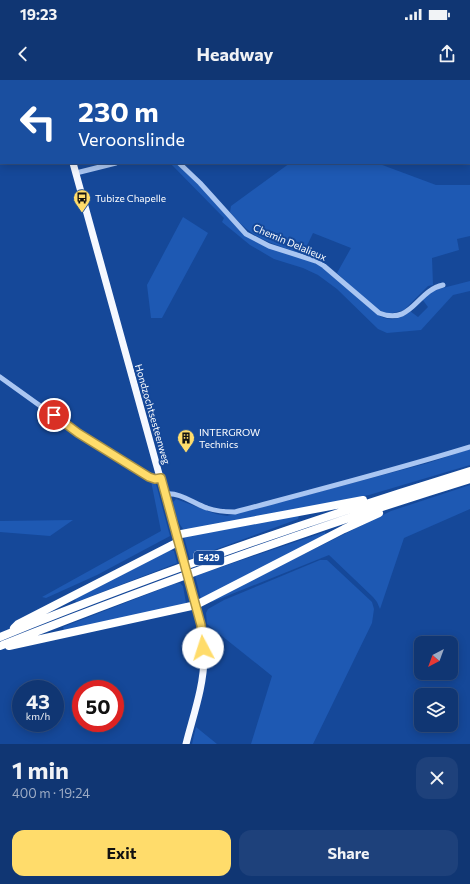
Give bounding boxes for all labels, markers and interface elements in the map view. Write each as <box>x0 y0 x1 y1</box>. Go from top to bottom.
text: 19:23 <box>20 5 57 23</box>
icon: back <box>12 43 34 65</box>
text: Headway <box>197 43 273 65</box>
icon: share <box>436 43 458 65</box>
text: 230 m <box>78 94 159 128</box>
icon: left <box>12 96 64 148</box>
text: Veroonslinde <box>78 128 185 150</box>
bus stop icon: Tubize Chapelle <box>72 188 92 213</box>
place label: Tubize Chapelle <box>95 192 166 204</box>
street label: Chemin Delalieux <box>252 221 329 263</box>
street label: Hondzochtsesteenweg <box>133 362 173 466</box>
pin <box>37 398 71 432</box>
icon: arrive <box>43 404 65 426</box>
place label: INTERGROW Technics <box>199 426 260 450</box>
building icon: INTERGROW Technics <box>176 428 196 453</box>
road number: E429 <box>194 551 224 565</box>
position arrow <box>182 627 224 669</box>
north arrow <box>414 636 458 680</box>
map controls <box>414 636 458 732</box>
speed limit sign: 50 <box>72 680 124 732</box>
button: layers <box>414 688 458 732</box>
text: 43 <box>26 689 50 713</box>
text: km/h <box>26 710 50 722</box>
text: 1 min <box>12 755 69 784</box>
button: close <box>416 757 458 799</box>
text: 400 m · 19:24 <box>12 785 90 801</box>
button: Exit <box>12 830 231 876</box>
button: Share <box>239 830 458 876</box>

